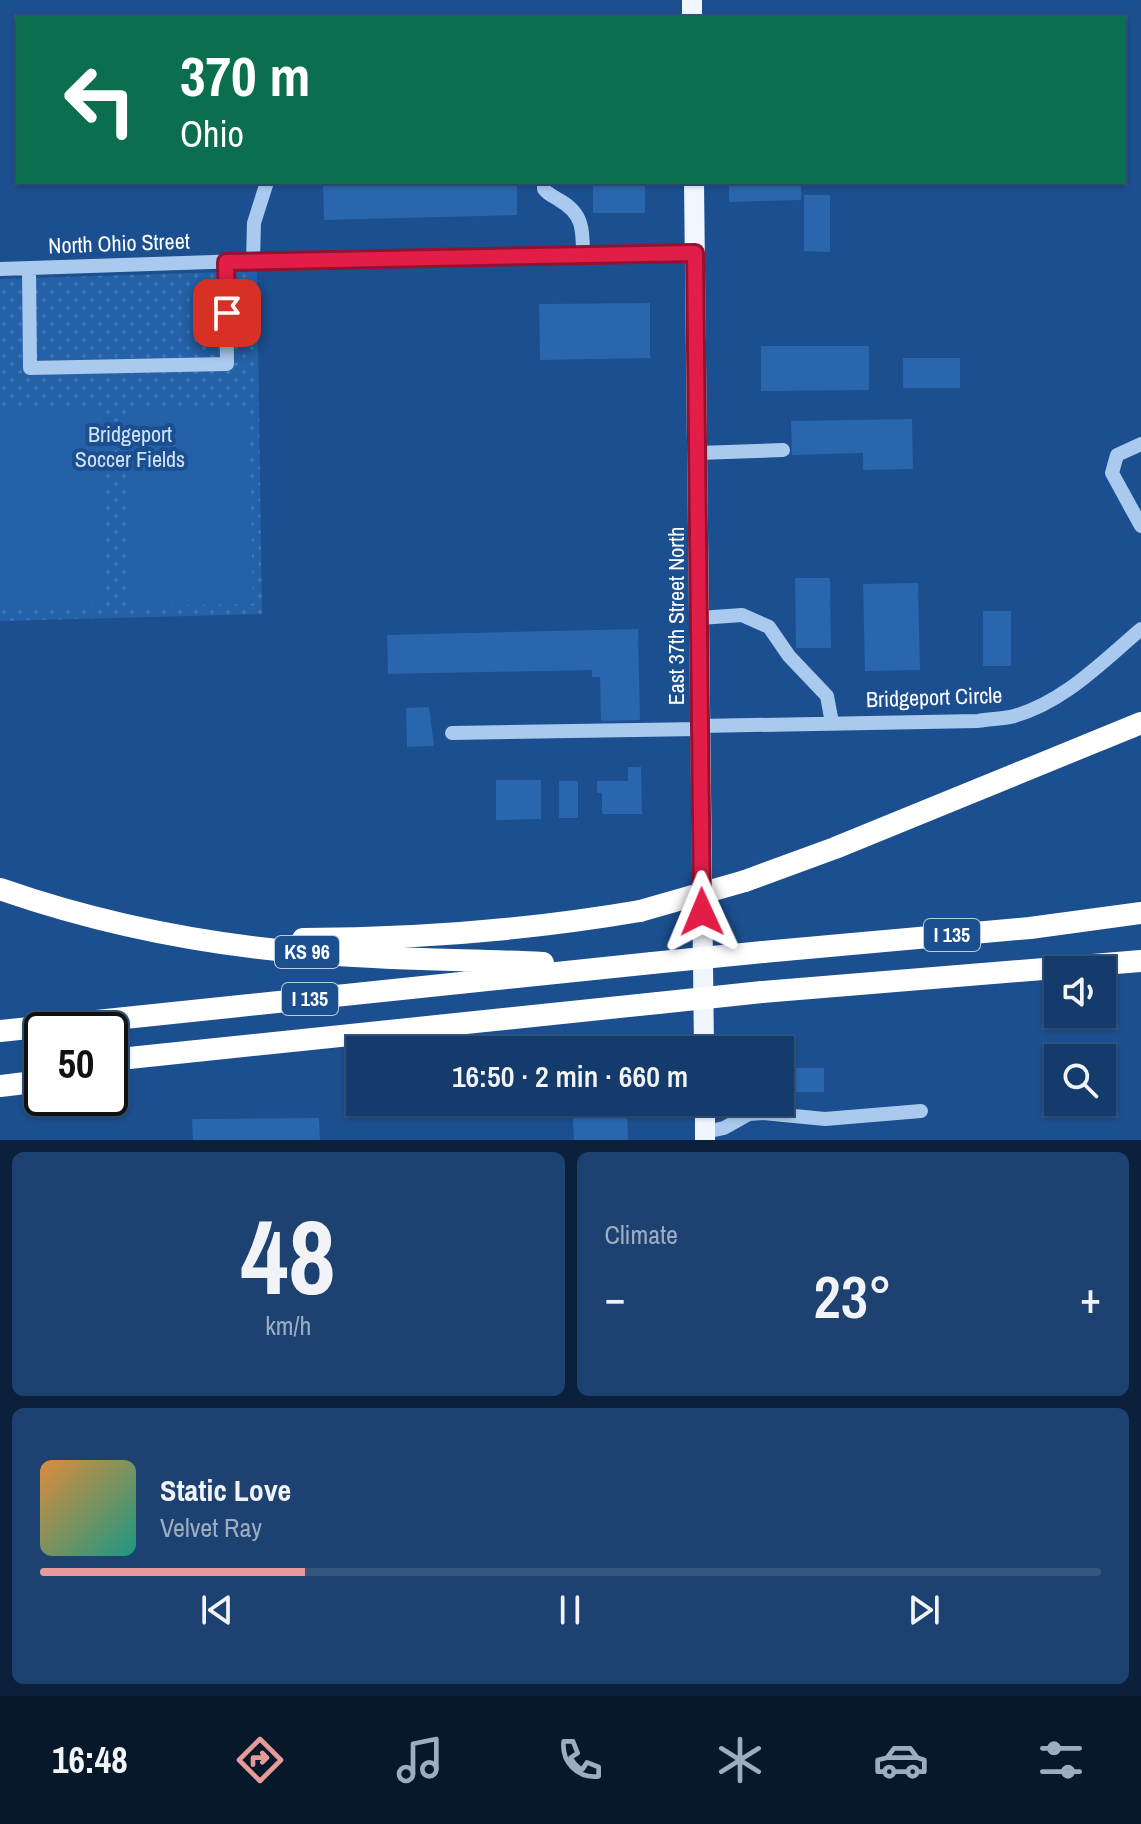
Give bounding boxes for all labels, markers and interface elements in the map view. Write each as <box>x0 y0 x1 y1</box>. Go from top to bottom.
text: 370 m <box>180 38 310 113</box>
icon: left <box>48 48 152 152</box>
text: Ohio <box>180 110 244 158</box>
street label: North Ohio Street <box>48 226 190 260</box>
pin <box>193 279 261 347</box>
icon: arrive <box>205 291 249 335</box>
park label: Bridgeport Soccer Fields <box>75 419 185 474</box>
street label: East 37th Street North <box>661 527 691 705</box>
street label: Bridgeport Circle <box>865 680 1003 714</box>
position arrow <box>660 870 744 954</box>
road number: I 135 <box>924 919 980 951</box>
road number: KS 96 <box>275 936 339 968</box>
map controls <box>1044 956 1116 1116</box>
button: sound <box>1044 956 1116 1028</box>
road number: I 135 <box>282 983 338 1015</box>
speed limit sign: 50 <box>24 1012 128 1116</box>
button: search <box>1044 1044 1116 1116</box>
text: 16:50 · 2 min · 660 m <box>452 1056 688 1096</box>
text: 48 <box>241 1186 336 1326</box>
text: Climate <box>605 1217 678 1252</box>
text: 23° <box>813 1256 892 1337</box>
text: − <box>605 1267 626 1327</box>
text: + <box>1080 1267 1101 1327</box>
text: km/h <box>265 1308 311 1343</box>
text: Static Love <box>160 1470 291 1510</box>
text: Velvet Ray <box>160 1510 262 1545</box>
icon: previous <box>195 1588 239 1632</box>
icon: pause <box>548 1588 592 1632</box>
icon: next <box>902 1588 946 1632</box>
icon: directions <box>232 1732 288 1788</box>
icon: music <box>392 1732 448 1788</box>
icon: phone <box>552 1732 608 1788</box>
icon: climate <box>712 1732 768 1788</box>
icon: car <box>873 1732 929 1788</box>
icon: filters <box>1033 1732 1089 1788</box>
text: 16:48 <box>52 1736 128 1784</box>

